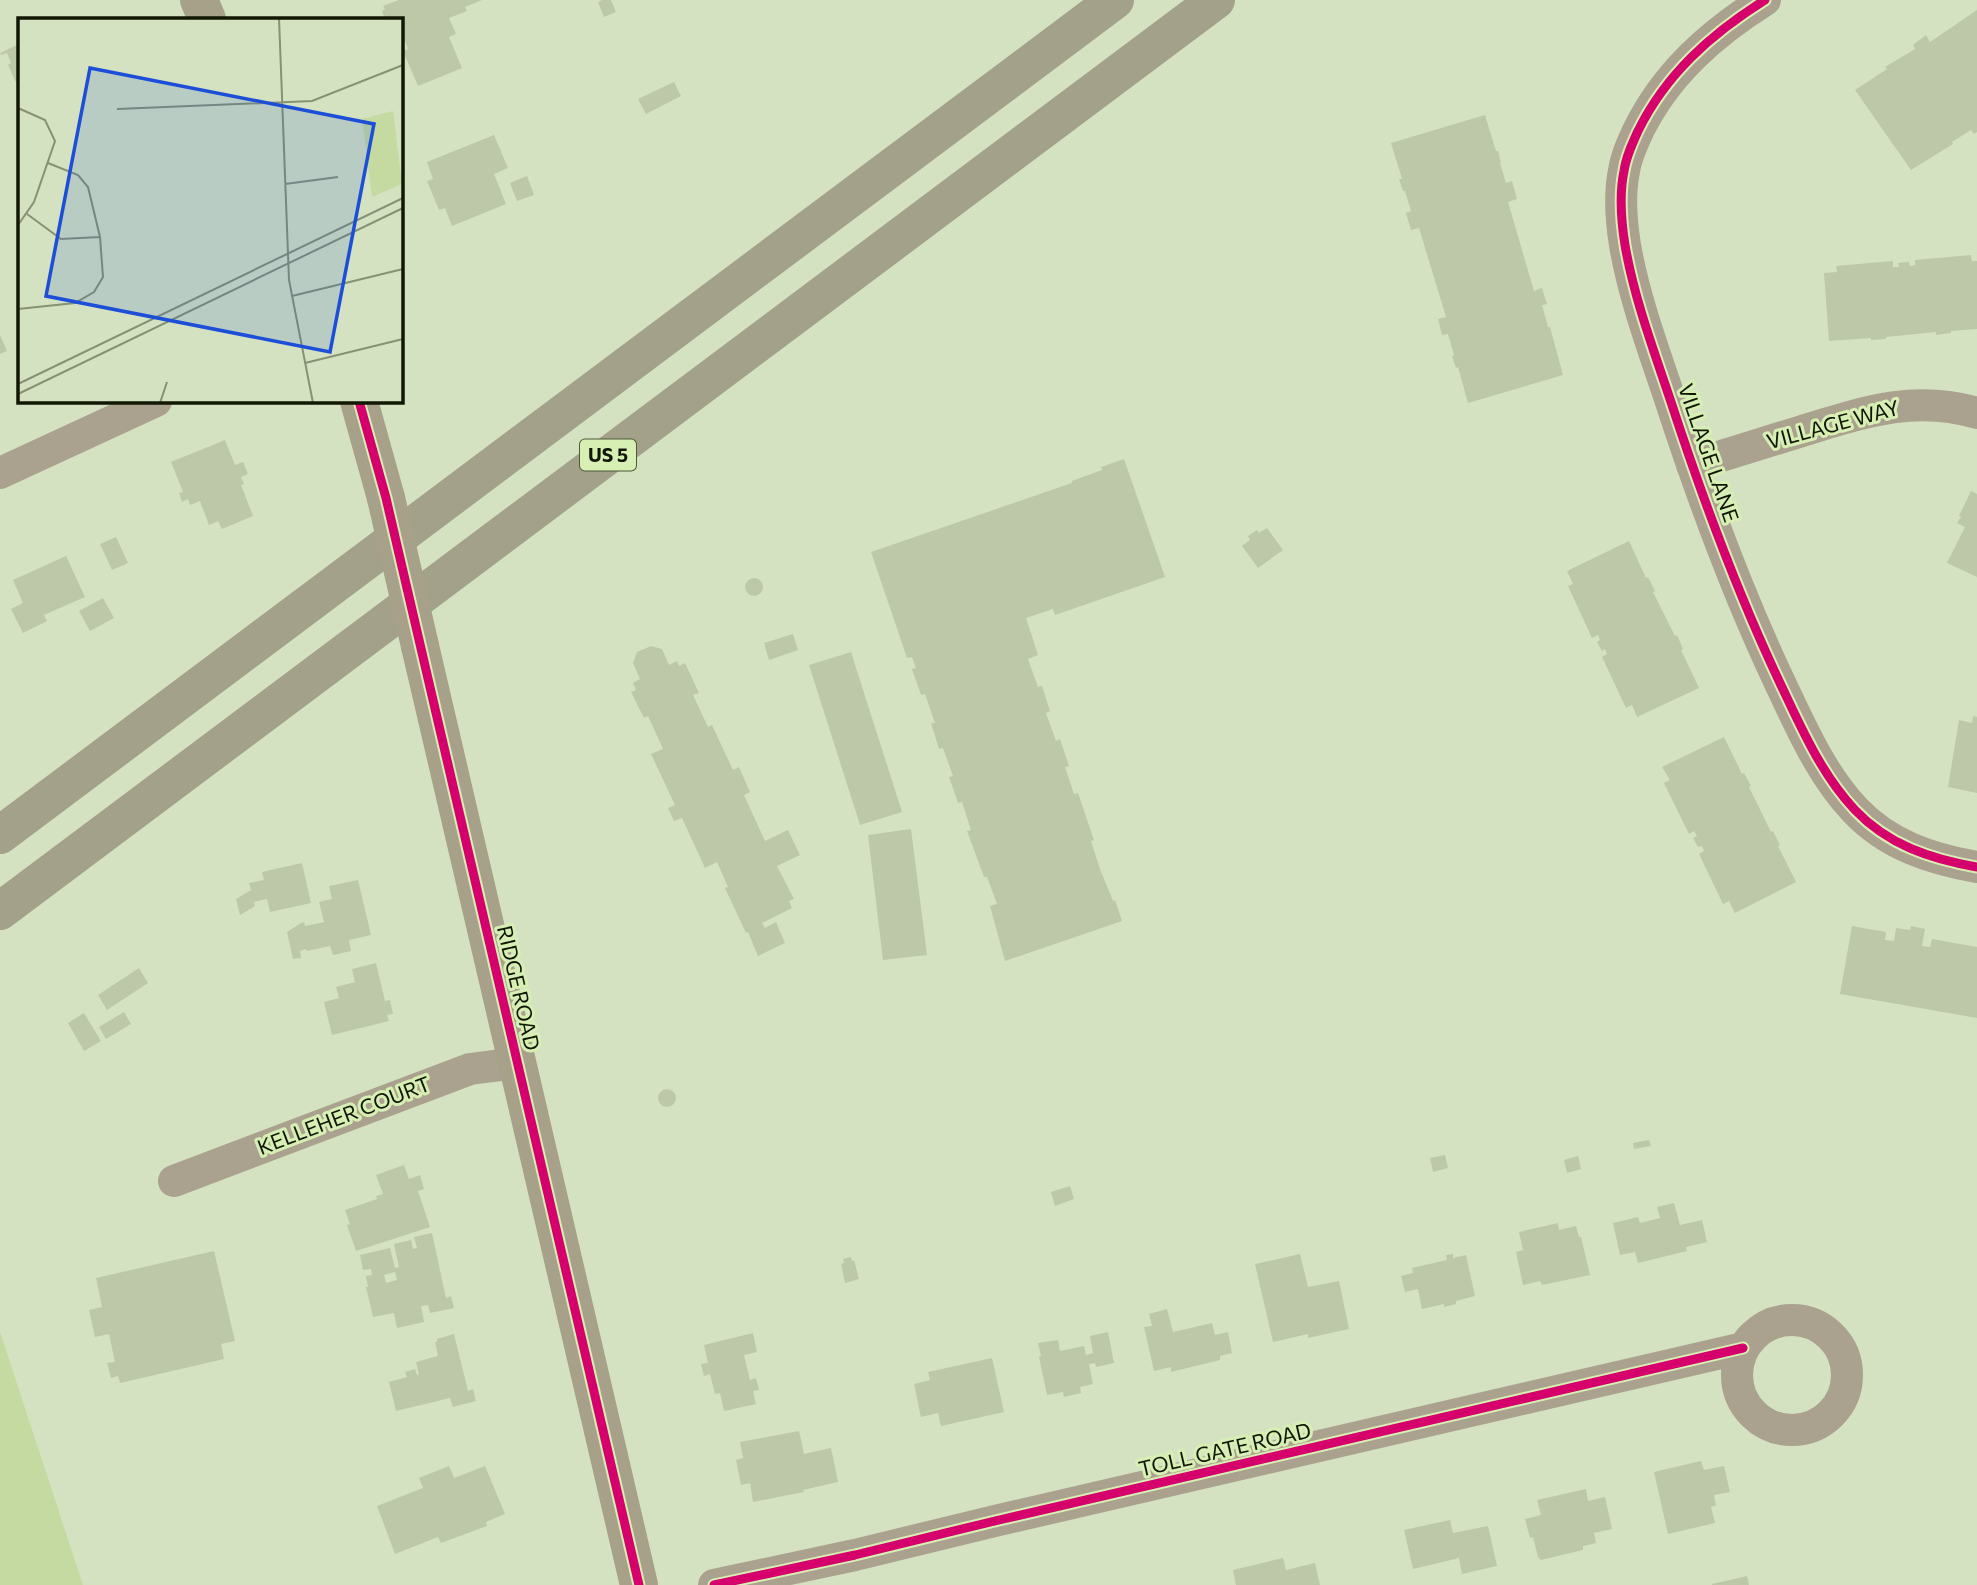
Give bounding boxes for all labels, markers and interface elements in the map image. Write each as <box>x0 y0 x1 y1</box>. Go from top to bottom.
inset map <box>18 18 402 402</box>
street label: VILLAGE LANE <box>1674 380 1745 525</box>
street label: VILLAGE WAY <box>1764 394 1902 453</box>
road number: US 5 <box>580 440 636 470</box>
street label: RIDGE ROAD <box>493 923 546 1053</box>
street label: KELLEHER COURT <box>253 1070 434 1159</box>
street label: TOLL GATE ROAD <box>1136 1417 1313 1481</box>

